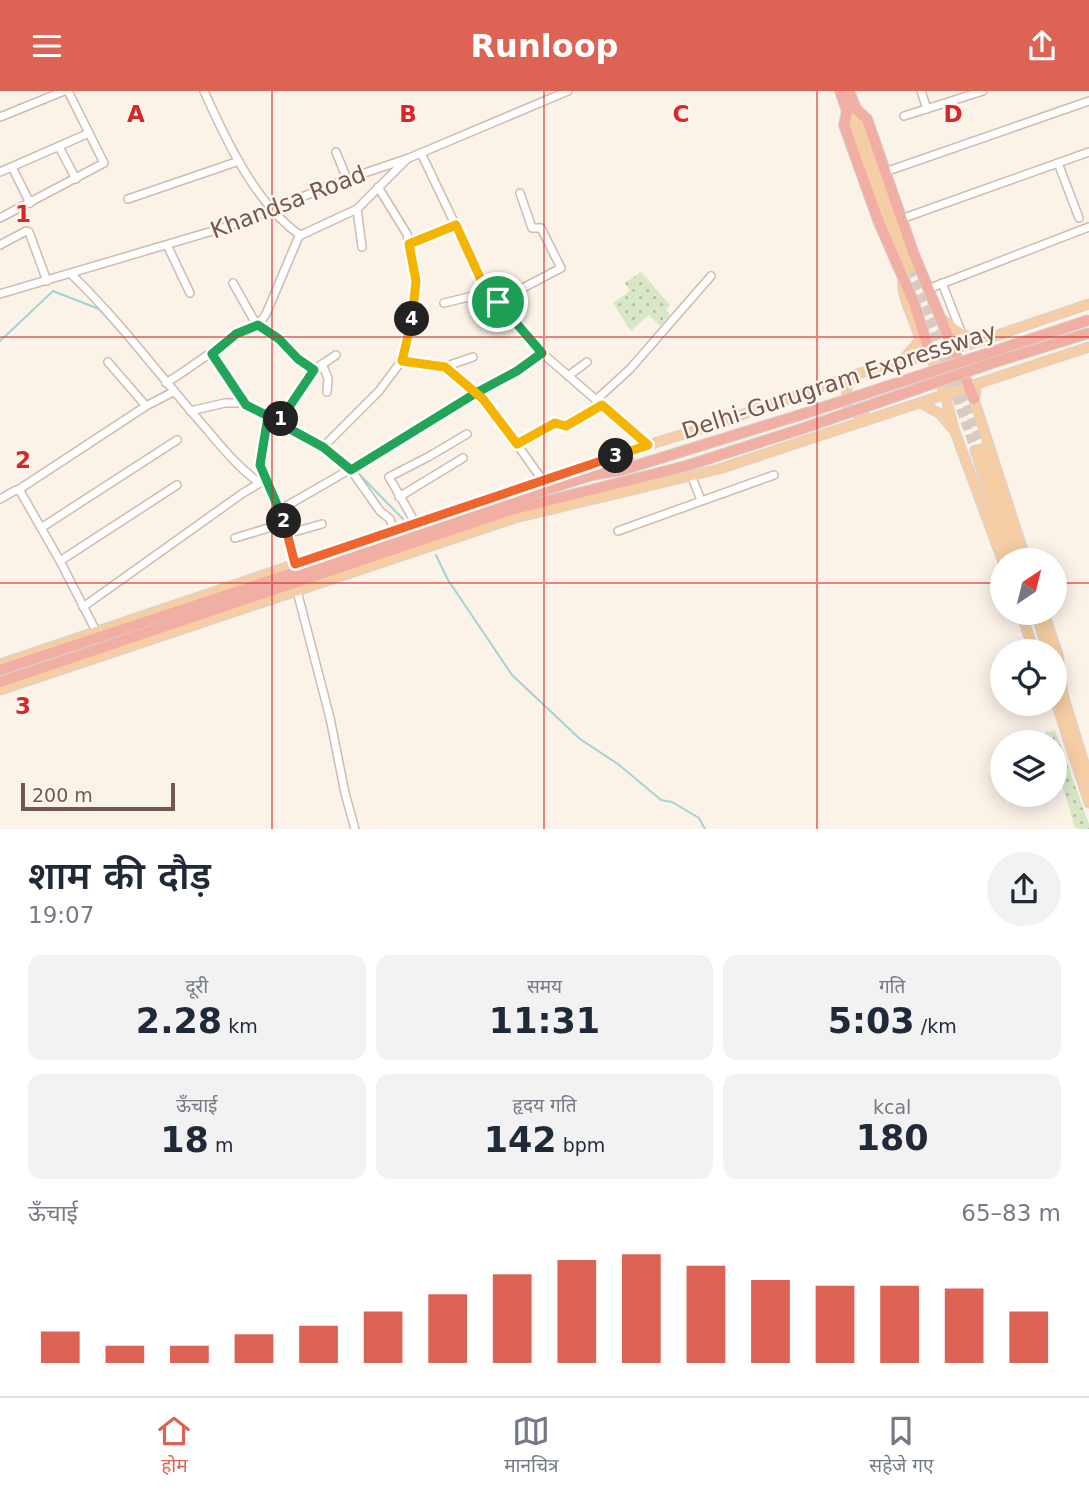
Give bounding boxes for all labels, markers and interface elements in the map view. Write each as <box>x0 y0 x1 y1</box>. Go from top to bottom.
icon: menu <box>28 27 66 65</box>
text: Runloop <box>470 27 619 65</box>
icon: share <box>1023 27 1061 65</box>
text: A <box>127 101 145 127</box>
text: B <box>399 101 417 127</box>
text: C <box>673 101 689 127</box>
text: D <box>943 101 963 127</box>
street label: Khandsa Road <box>207 160 369 244</box>
text: 1 <box>15 201 31 227</box>
pin <box>468 272 528 332</box>
icon: arrive <box>479 283 517 321</box>
pin: 4 <box>394 301 430 337</box>
text: 4 <box>405 307 418 329</box>
street label: Delhi-Gurugram Expressway <box>679 318 999 444</box>
pin: 1 <box>264 401 298 437</box>
text: 1 <box>274 407 287 429</box>
pin: 3 <box>598 439 634 473</box>
text: 3 <box>609 444 622 466</box>
text: 2 <box>15 447 31 473</box>
pin: 2 <box>266 503 302 539</box>
text: 2 <box>277 509 290 531</box>
north arrow <box>990 548 1068 625</box>
map controls <box>990 548 1067 807</box>
button: locate <box>990 639 1067 716</box>
text: 3 <box>15 693 31 719</box>
button: layers <box>990 730 1067 807</box>
scale bar <box>21 780 175 812</box>
text: 200 m <box>32 784 93 806</box>
button: share <box>987 852 1061 926</box>
text: शाम की दौड़ <box>28 854 211 898</box>
text: 19:07 <box>28 902 94 928</box>
text: दूरी <box>185 975 208 997</box>
text: समय <box>527 975 562 997</box>
text: गति <box>879 975 905 997</box>
text: 2.28 <box>136 1001 222 1041</box>
text: 11:31 <box>489 1001 600 1041</box>
text: 5:03 <box>828 1001 915 1041</box>
text: km <box>222 1015 258 1037</box>
text: /km <box>915 1015 957 1037</box>
text: ऊँचाई <box>176 1094 217 1116</box>
text: हृदय गति <box>512 1094 577 1116</box>
text: kcal <box>873 1096 911 1118</box>
text: 180 <box>856 1118 929 1158</box>
text: 18 <box>160 1120 209 1160</box>
text: 142 <box>484 1120 557 1160</box>
text: m <box>209 1134 233 1156</box>
text: bpm <box>557 1134 605 1156</box>
text: ऊँचाई <box>28 1200 78 1226</box>
text: 65–83 m <box>961 1200 1061 1226</box>
tab: होम <box>155 1412 193 1480</box>
tab: मानचित्र <box>504 1412 559 1480</box>
tab: सहेजे गए <box>869 1412 934 1480</box>

